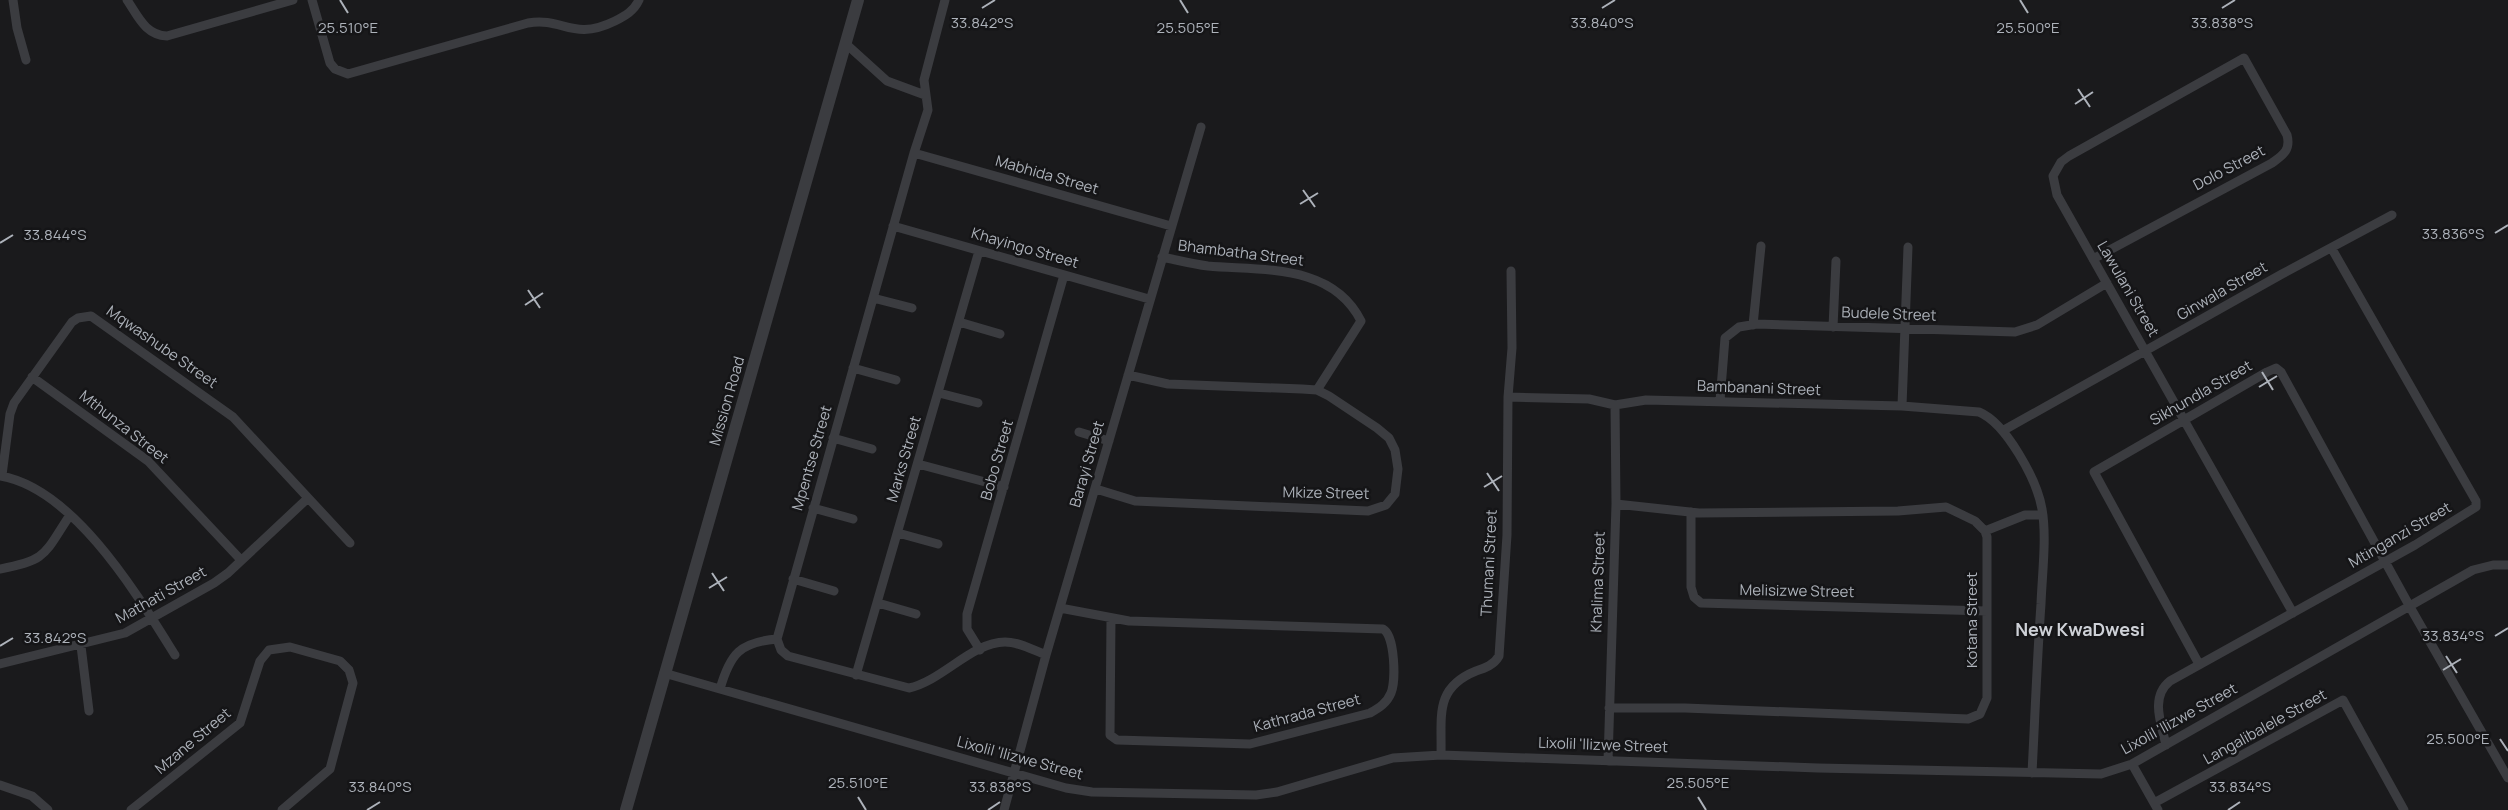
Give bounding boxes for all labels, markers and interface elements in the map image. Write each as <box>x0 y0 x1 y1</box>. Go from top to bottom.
text: 33.842°S <box>951 12 1013 33</box>
text: 33.840°S <box>1570 12 1634 33</box>
text: 33.838°S <box>2191 12 2253 33</box>
text: 25.510°E <box>318 17 378 38</box>
text: 25.505°E <box>1157 17 1219 38</box>
text: 25.500°E <box>1996 17 2060 38</box>
street label: Dolo Street <box>2189 140 2268 195</box>
street label: Mabhida Street <box>993 150 1101 199</box>
street label: Khayingo Street <box>969 222 1081 273</box>
text: 33.836°S <box>2422 223 2484 244</box>
text: 33.844°S <box>24 224 86 245</box>
street label: Bhambatha Street <box>1177 234 1305 271</box>
street label: Lawulani Street <box>2092 237 2164 341</box>
street label: Ginwala Street <box>2173 256 2271 325</box>
street label: Mqwashube Street <box>102 300 222 393</box>
street label: Budele Street <box>1841 301 1937 326</box>
street label: Mission Road <box>704 354 749 448</box>
street label: Sikhundla Street <box>2146 355 2256 430</box>
street label: Bambanani Street <box>1697 375 1821 400</box>
street label: Mthunza Street <box>75 385 173 468</box>
street label: Mpentse Street <box>786 403 837 513</box>
street label: Marks Street <box>881 413 926 504</box>
street label: Bobo Street <box>975 417 1018 503</box>
street label: Barayi Street <box>1064 418 1109 510</box>
street label: Mkize Street <box>1282 481 1370 504</box>
street label: Mtinganzi Street <box>2344 497 2455 573</box>
street label: Thumani Street <box>1475 509 1502 617</box>
street label: Khalima Street <box>1585 531 1610 633</box>
street label: Mathati Street <box>112 561 210 628</box>
street label: Kotana Street <box>1961 572 1982 668</box>
street label: Melisizwe Street <box>1739 579 1855 602</box>
district label: New KwaDwesi <box>2015 617 2145 641</box>
text: 33.834°S <box>2422 625 2484 646</box>
text: 33.842°S <box>24 627 86 648</box>
street label: Lixolil 'Ilizwe Street <box>2117 678 2241 759</box>
street label: Langalibalele Street <box>2199 684 2330 769</box>
street label: Kathrada Street <box>1251 688 1363 737</box>
street label: Mzane Street <box>150 703 235 779</box>
text: 25.500°E <box>2426 728 2490 749</box>
street label: Lixolil 'Ilizwe Street <box>955 731 1086 784</box>
street label: Lixolil 'Ilizwe Street <box>1538 732 1668 757</box>
text: 25.510°E <box>828 772 888 793</box>
text: 25.505°E <box>1667 772 1729 793</box>
text: 33.840°S <box>348 776 412 797</box>
text: 33.838°S <box>969 776 1031 797</box>
text: 33.834°S <box>2209 776 2271 797</box>

